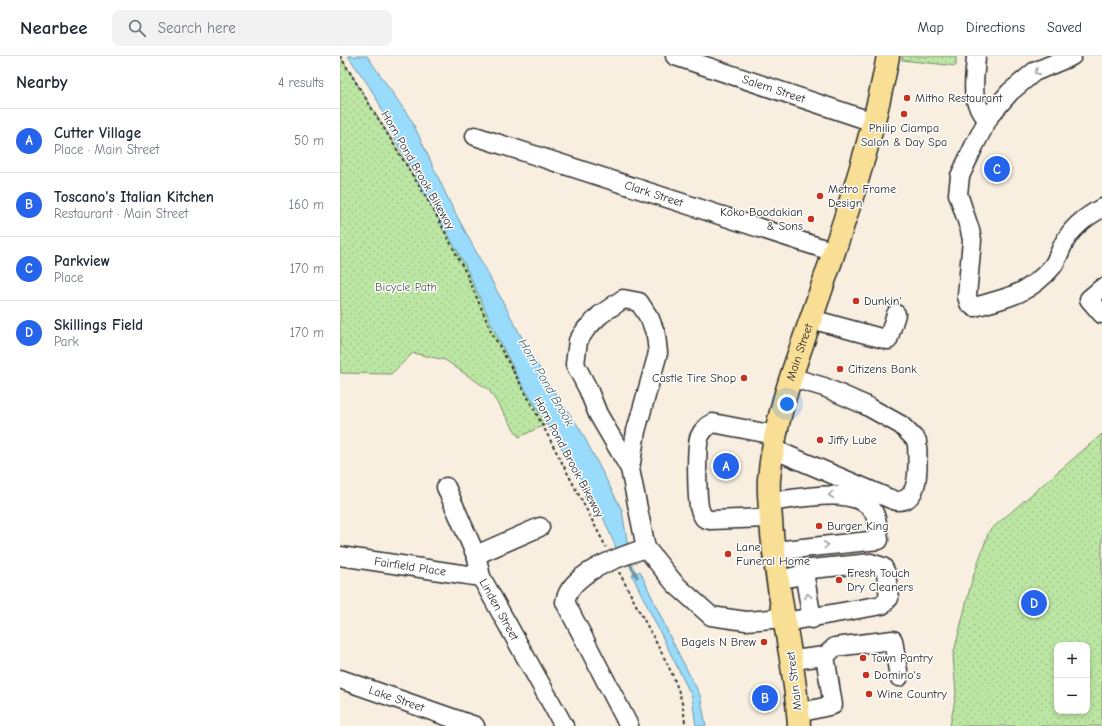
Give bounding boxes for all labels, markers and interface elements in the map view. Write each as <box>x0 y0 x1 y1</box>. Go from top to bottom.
search box <box>112 10 392 46</box>
text: Nearbee <box>20 17 88 39</box>
icon: search <box>126 17 148 39</box>
text: Search here <box>158 19 236 37</box>
text: Map <box>917 19 944 36</box>
text: Directions <box>966 19 1025 36</box>
text: Saved <box>1047 19 1082 36</box>
one-way arrow <box>1034 67 1041 74</box>
street label: Salem Street <box>740 72 807 106</box>
text: Nearby <box>16 73 67 92</box>
text: 4 results <box>278 75 324 90</box>
place label: Mitho Restaurant <box>915 91 1003 105</box>
marker: Mitho Restaurant <box>902 93 912 103</box>
street label: Horn Pond Brook Bikeway <box>378 108 458 232</box>
marker: Philip Ciampa Salon & Day Spa <box>899 109 909 119</box>
place label: Philip Ciampa Salon & Day Spa <box>861 121 947 149</box>
text: Cutter Village <box>54 124 141 142</box>
text: A <box>25 133 33 148</box>
text: 50 m <box>294 133 324 148</box>
text: Place · Main Street <box>54 142 159 157</box>
pin: C <box>984 154 1010 184</box>
street label: Clark Street <box>623 178 686 210</box>
place label: Metro Frame Design <box>828 182 896 210</box>
text: Toscano's Italian Kitchen <box>54 188 214 206</box>
marker: Metro Frame Design <box>815 191 825 201</box>
text: B <box>25 197 33 212</box>
text: 160 m <box>289 197 324 212</box>
place label: Koko Boodakian & Sons <box>720 205 803 233</box>
text: Restaurant · Main Street <box>54 206 188 221</box>
marker: Koko Boodakian & Sons <box>806 214 816 224</box>
text: Parkview <box>54 252 110 270</box>
text: C <box>25 261 33 276</box>
text: 170 m <box>290 261 324 276</box>
text: Place <box>54 270 84 285</box>
park label: Bicycle Path <box>375 280 437 294</box>
place label: Dunkin' <box>864 294 902 308</box>
marker: Dunkin' <box>851 296 861 306</box>
text: Skillings Field <box>54 316 143 334</box>
street label: Main Street <box>783 321 816 383</box>
text: D <box>25 325 33 340</box>
text: 170 m <box>290 325 324 340</box>
text: Park <box>54 334 79 349</box>
water label: Horn Pond Brook <box>515 336 578 429</box>
place label: Citizens Bank <box>848 362 917 376</box>
marker: Citizens Bank <box>835 364 845 374</box>
place label: Castle Tire Shop <box>652 371 736 385</box>
marker: Castle Tire Shop <box>739 373 749 383</box>
street label: Horn Pond Brook Bikeway <box>531 394 607 520</box>
your location <box>777 394 797 414</box>
place label: Jiffy Lube <box>828 433 877 447</box>
marker: Jiffy Lube <box>815 435 825 445</box>
pin: A <box>713 451 739 481</box>
one-way arrow <box>828 490 834 499</box>
place label: Burger King <box>827 519 889 533</box>
marker: Burger King <box>814 521 824 531</box>
place label: Lane Funeral Home <box>736 540 810 568</box>
one-way arrow <box>823 541 829 550</box>
marker: Lane Funeral Home <box>723 549 733 559</box>
street label: Fairfield Place <box>373 554 447 579</box>
place label: Fresh Touch Dry Cleaners <box>847 566 913 594</box>
marker: Fresh Touch Dry Cleaners <box>834 575 844 585</box>
street label: Linden Street <box>476 576 522 643</box>
pin: D <box>1021 588 1047 618</box>
one-way arrow <box>804 593 813 599</box>
place label: Bagels N Brew <box>681 635 757 649</box>
marker: Bagels N Brew <box>759 637 769 647</box>
map controls <box>1054 642 1090 714</box>
button: + <box>1054 642 1090 678</box>
street label: Main Street <box>783 650 805 711</box>
place label: Town Pantry <box>871 651 933 665</box>
marker: Town Pantry <box>858 653 868 663</box>
place label: Domino's <box>874 668 921 682</box>
marker: Domino's <box>861 670 871 680</box>
button: − <box>1054 678 1090 714</box>
street label: Lake Street <box>367 683 427 715</box>
pin: B <box>752 683 778 713</box>
place label: Wine Country <box>877 687 947 701</box>
marker: Wine Country <box>864 689 874 699</box>

